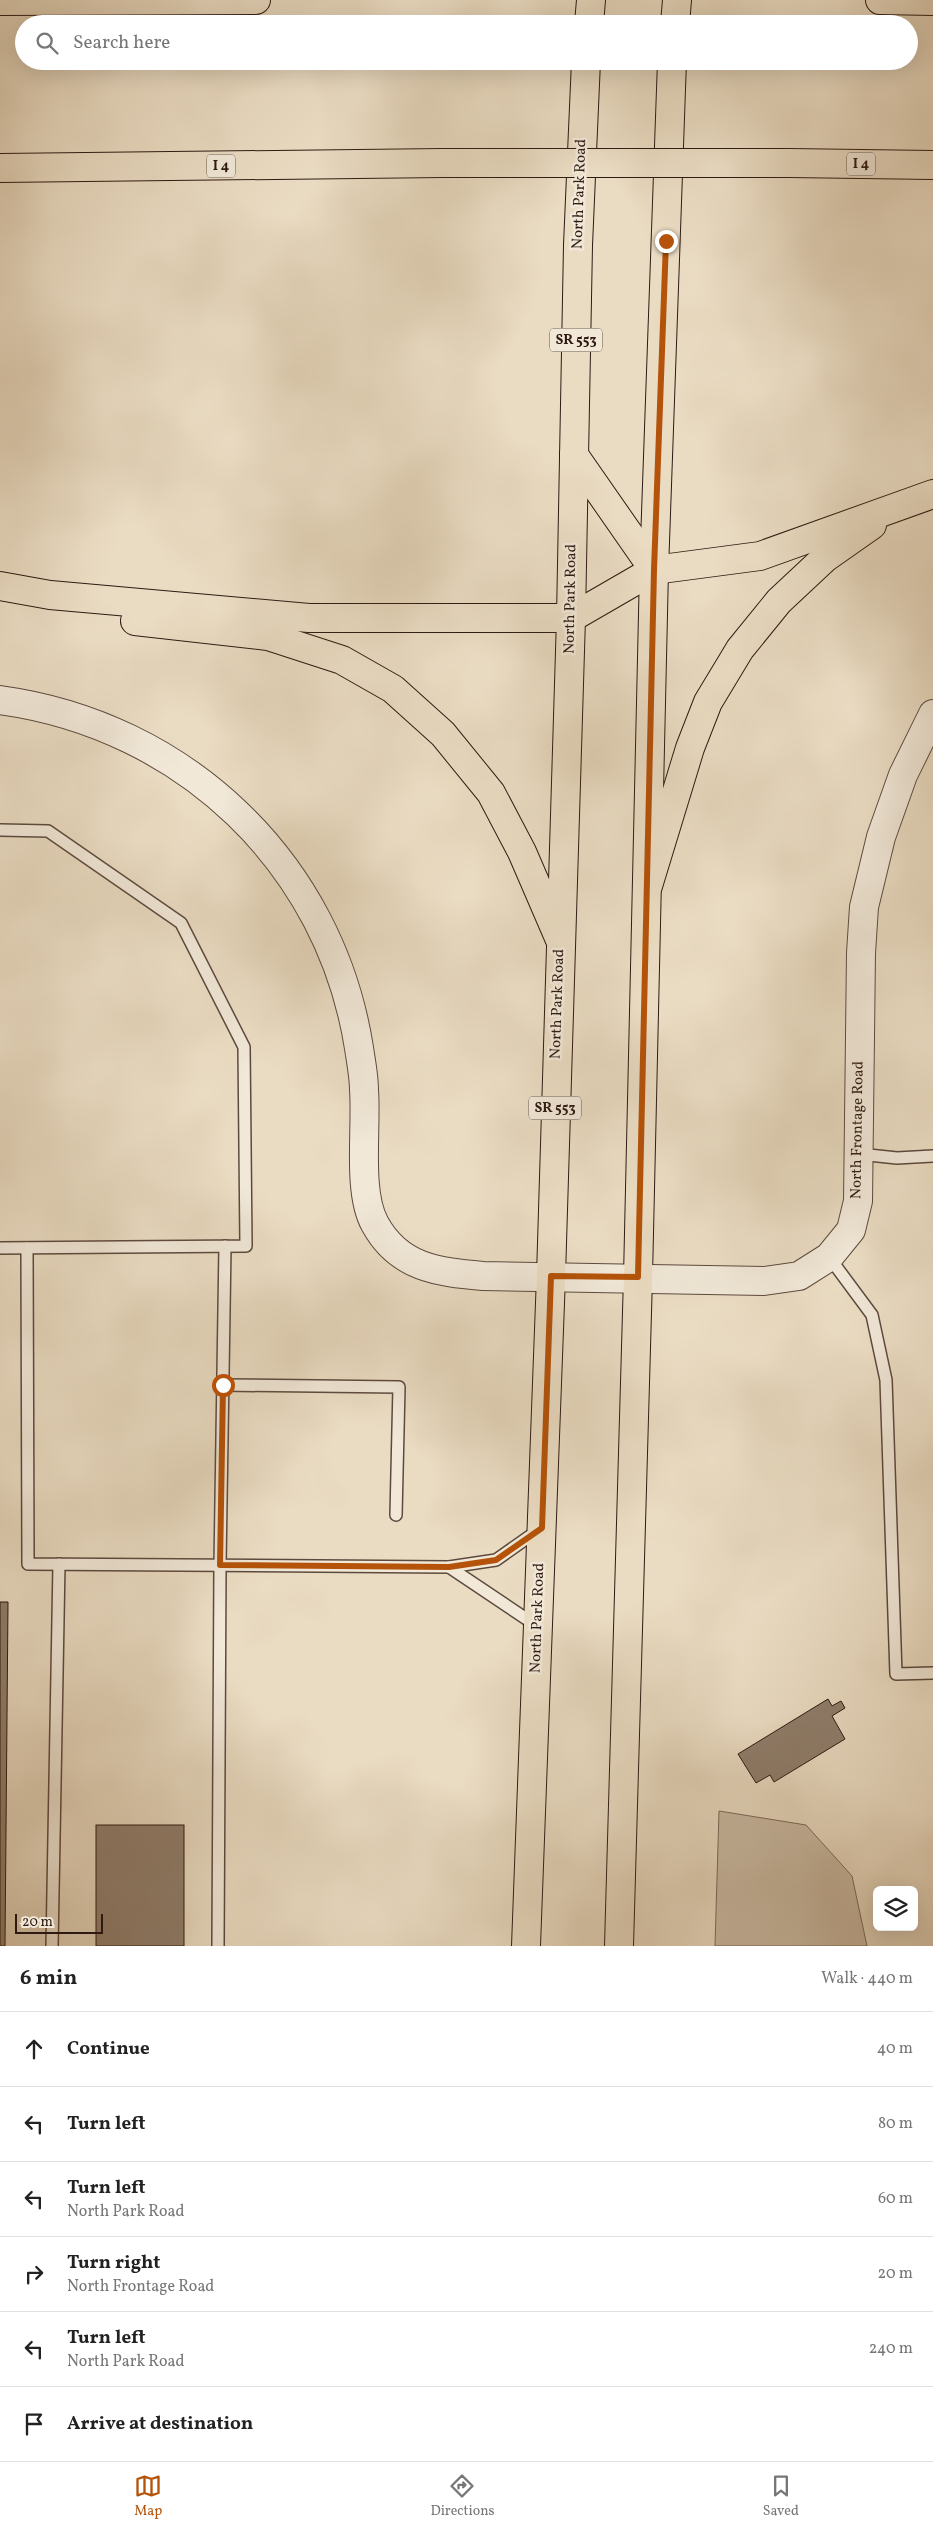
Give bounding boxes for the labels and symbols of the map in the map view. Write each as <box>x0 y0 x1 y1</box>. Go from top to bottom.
street label: North Park Road <box>568 139 592 249</box>
road number: I 4 <box>847 152 875 175</box>
road number: I 4 <box>207 154 235 178</box>
route end <box>655 230 678 253</box>
road number: SR 553 <box>550 328 602 352</box>
street label: North Park Road <box>560 544 582 654</box>
street label: North Park Road <box>546 949 570 1059</box>
street label: North Frontage Road <box>846 1061 870 1199</box>
road number: SR 553 <box>529 1096 581 1120</box>
route start <box>212 1374 235 1397</box>
street label: North Park Road <box>526 1563 550 1673</box>
scale bar <box>15 1911 102 1934</box>

